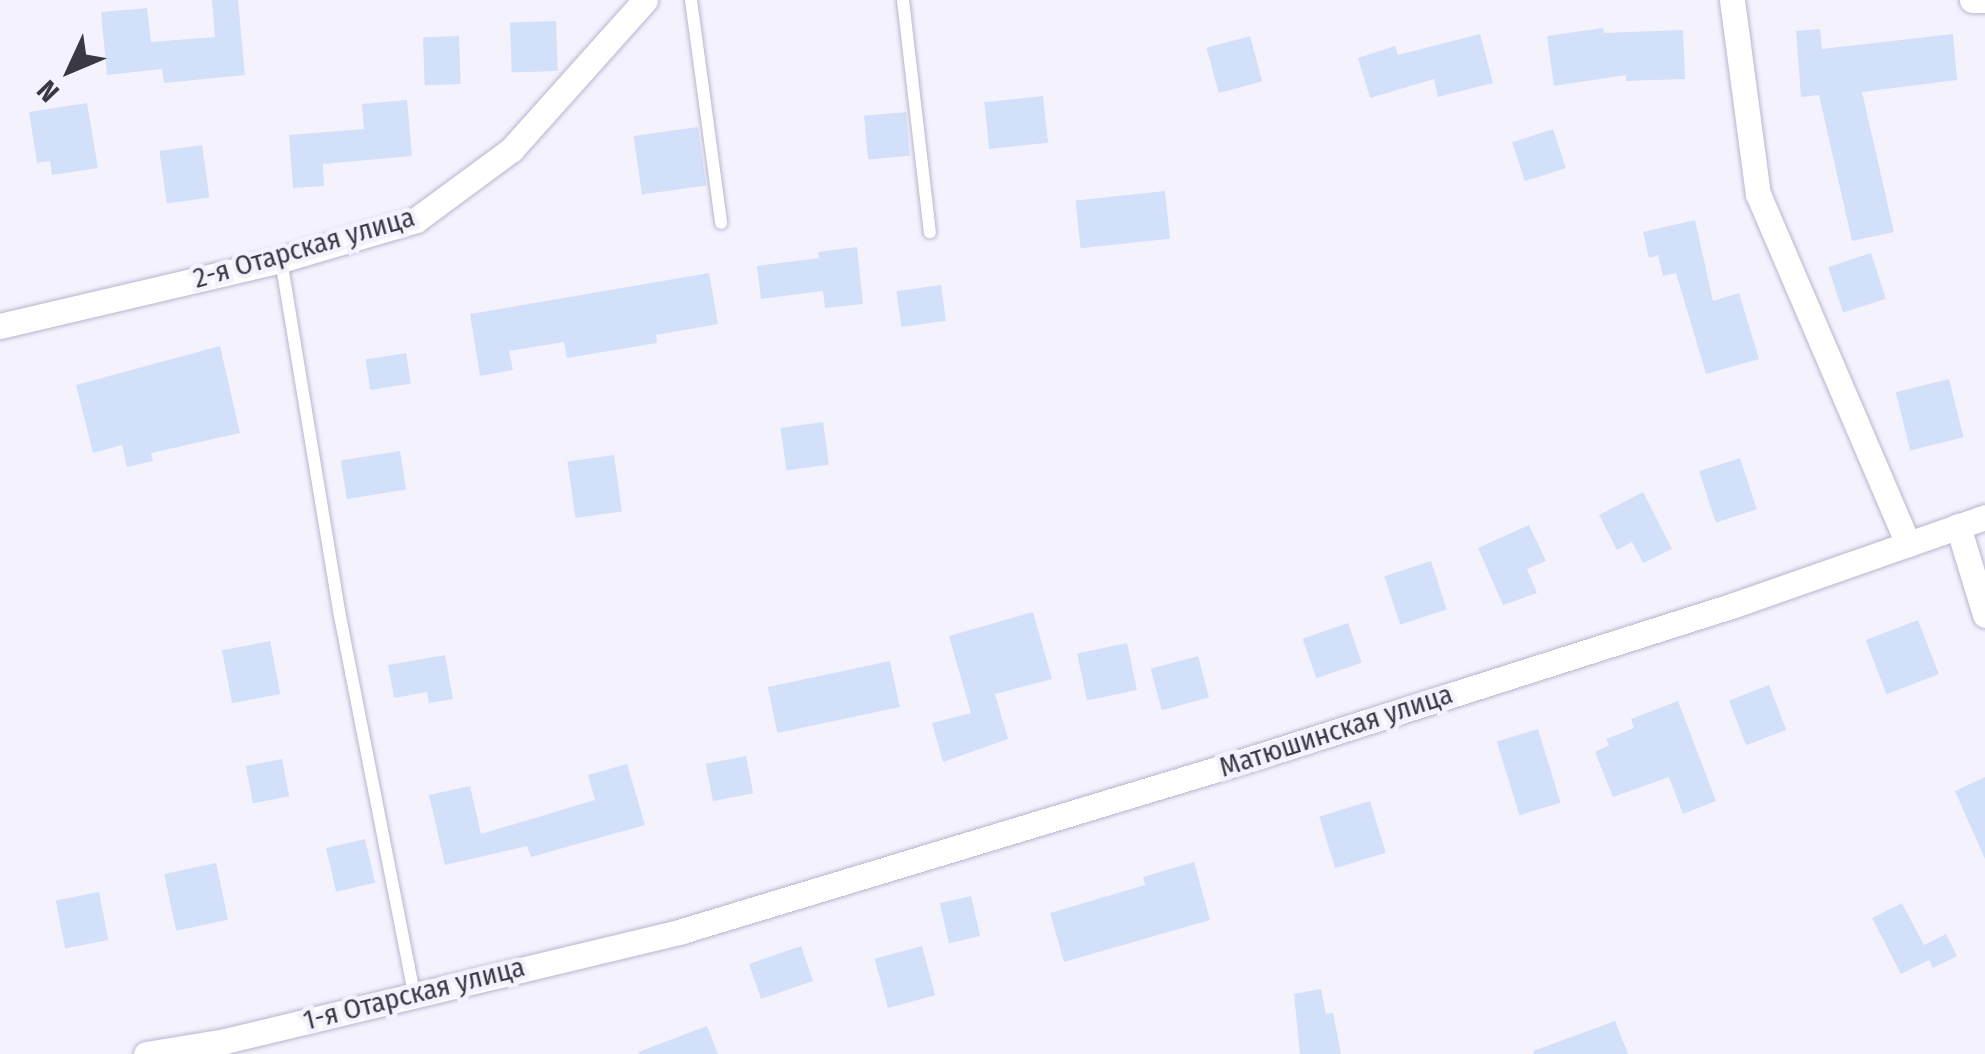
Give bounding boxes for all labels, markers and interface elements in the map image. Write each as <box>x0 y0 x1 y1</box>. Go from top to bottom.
north arrow <box>20 20 120 120</box>
text: N <box>30 74 66 109</box>
street label: 2-я Отарская улица <box>190 200 418 296</box>
street label: Матюшинская улица <box>1215 677 1457 785</box>
street label: 1-я Отарская улица <box>300 950 528 1038</box>

